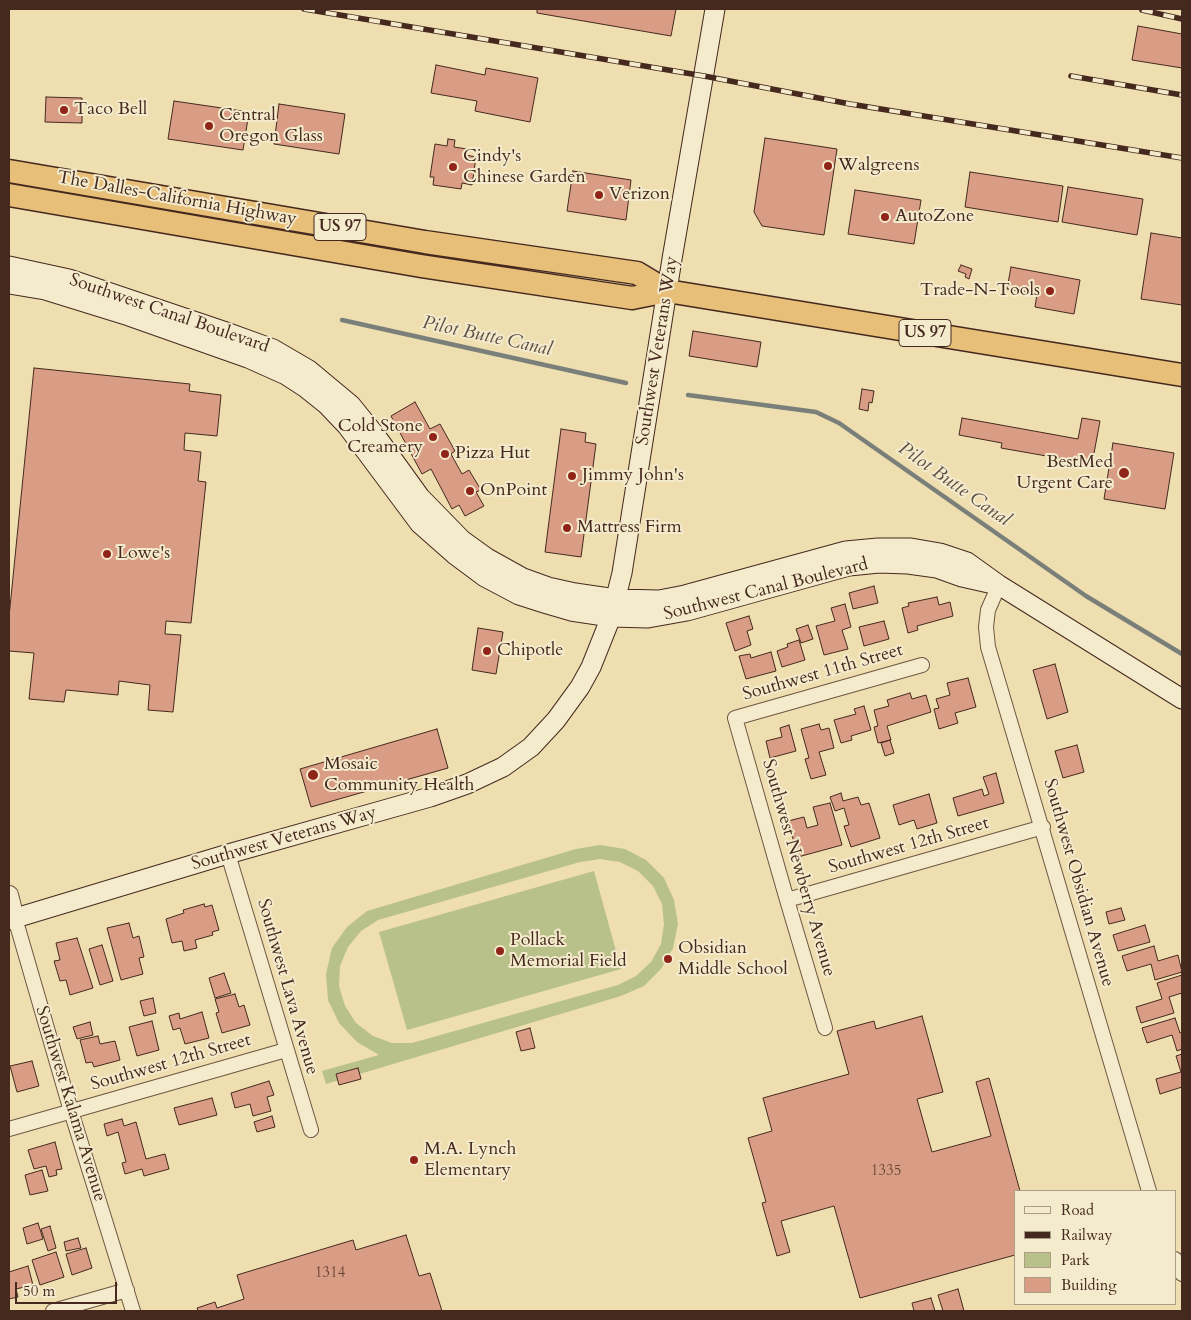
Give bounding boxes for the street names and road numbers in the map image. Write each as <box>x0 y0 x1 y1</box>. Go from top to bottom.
street label: The Dalles-California Highway <box>56 167 298 231</box>
road number: US 97 <box>314 213 366 240</box>
street label: Southwest Veterans Way <box>632 255 684 447</box>
street label: Southwest Canal Boulevard <box>66 270 272 358</box>
road number: US 97 <box>899 319 951 346</box>
street label: Southwest Canal Boulevard <box>662 554 870 626</box>
street label: Southwest 11th Street <box>740 640 906 706</box>
street label: Southwest Newberry Avenue <box>757 757 839 979</box>
street label: Southwest Obsidian Avenue <box>1038 776 1118 990</box>
street label: Southwest Veterans Way <box>189 802 379 876</box>
street label: Southwest 12th Street <box>826 813 992 879</box>
street label: Southwest Lava Avenue <box>252 897 322 1077</box>
street label: Southwest Kalama Avenue <box>30 1004 110 1204</box>
street label: Southwest 12th Street <box>88 1030 254 1096</box>

